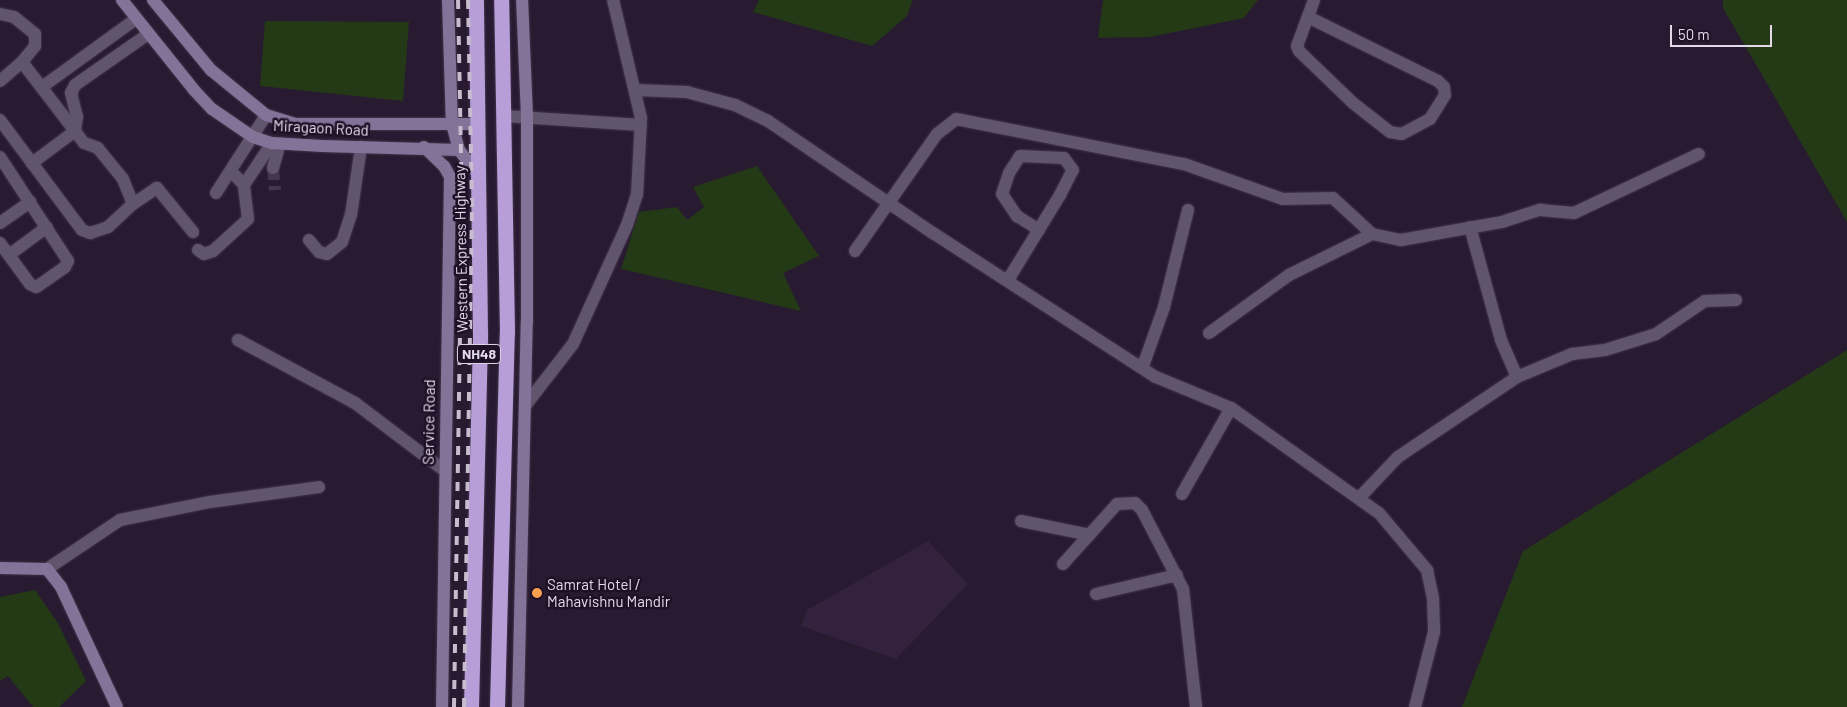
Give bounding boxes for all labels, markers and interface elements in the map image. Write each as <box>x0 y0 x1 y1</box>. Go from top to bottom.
scale bar <box>1672 15 1774 47</box>
text: 50 m <box>1678 25 1710 43</box>
street label: Miragaon Road <box>273 117 369 139</box>
street label: Western Express Highway <box>451 165 471 333</box>
road number: NH48 <box>456 342 502 366</box>
street label: Service Road <box>419 379 439 465</box>
place label: Samrat Hotel / Mahavishnu Mandir <box>547 575 670 610</box>
marker: Samrat Hotel / Mahavishnu Mandir <box>531 587 543 599</box>

